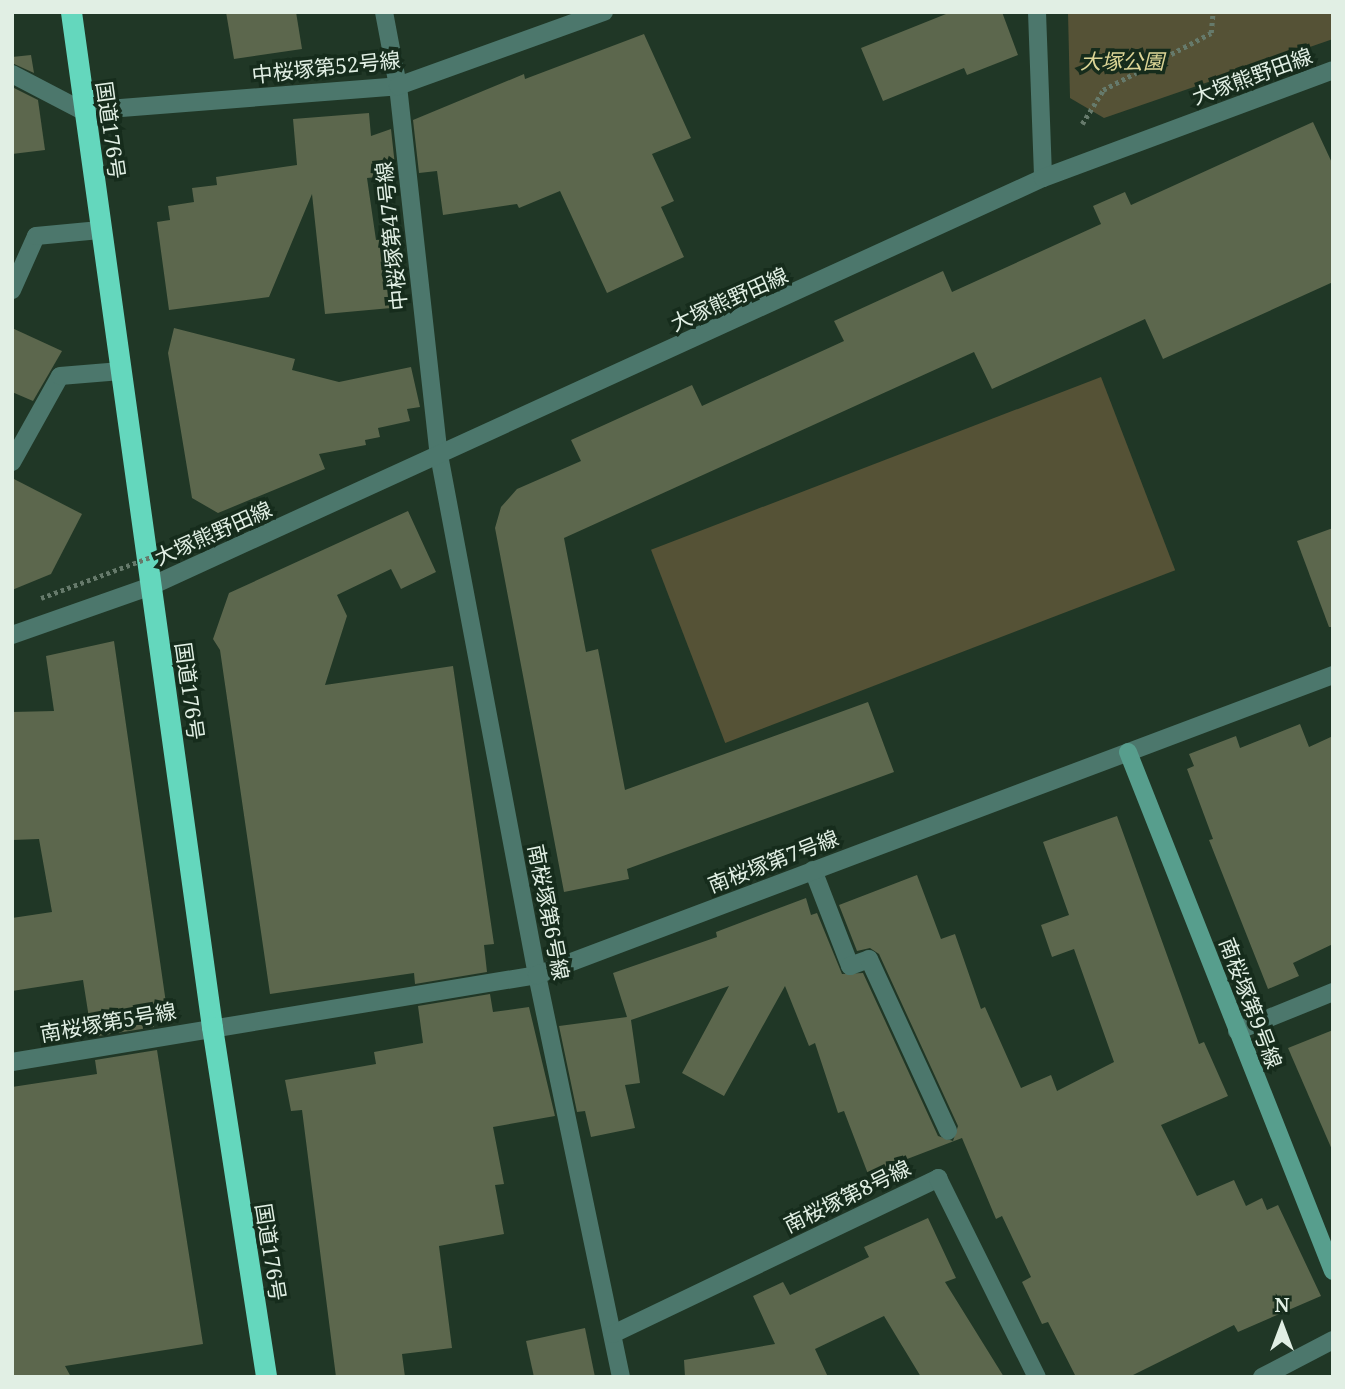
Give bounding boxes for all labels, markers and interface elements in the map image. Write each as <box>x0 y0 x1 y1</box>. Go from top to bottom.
street label: 大塚熊野田線 <box>1188 43 1316 109</box>
street label: 中桜塚第52号線 <box>250 47 402 87</box>
park label: 大塚公園 <box>1080 48 1164 74</box>
street label: 国道176号 <box>92 80 130 180</box>
street label: 中桜塚第47号線 <box>371 160 411 312</box>
street label: 大塚熊野田線 <box>666 262 792 336</box>
street label: 大塚熊野田線 <box>150 496 276 570</box>
street label: 国道176号 <box>171 641 209 741</box>
street label: 南桜塚第7号線 <box>704 825 842 897</box>
street label: 南桜塚第6号線 <box>523 842 575 982</box>
street label: 南桜塚第9号線 <box>1215 934 1287 1072</box>
street label: 南桜塚第5号線 <box>38 998 178 1046</box>
street label: 南桜塚第8号線 <box>780 1154 914 1238</box>
street label: 国道176号 <box>251 1202 291 1302</box>
north arrow <box>1247 1291 1317 1361</box>
text: N <box>1275 1292 1289 1318</box>

